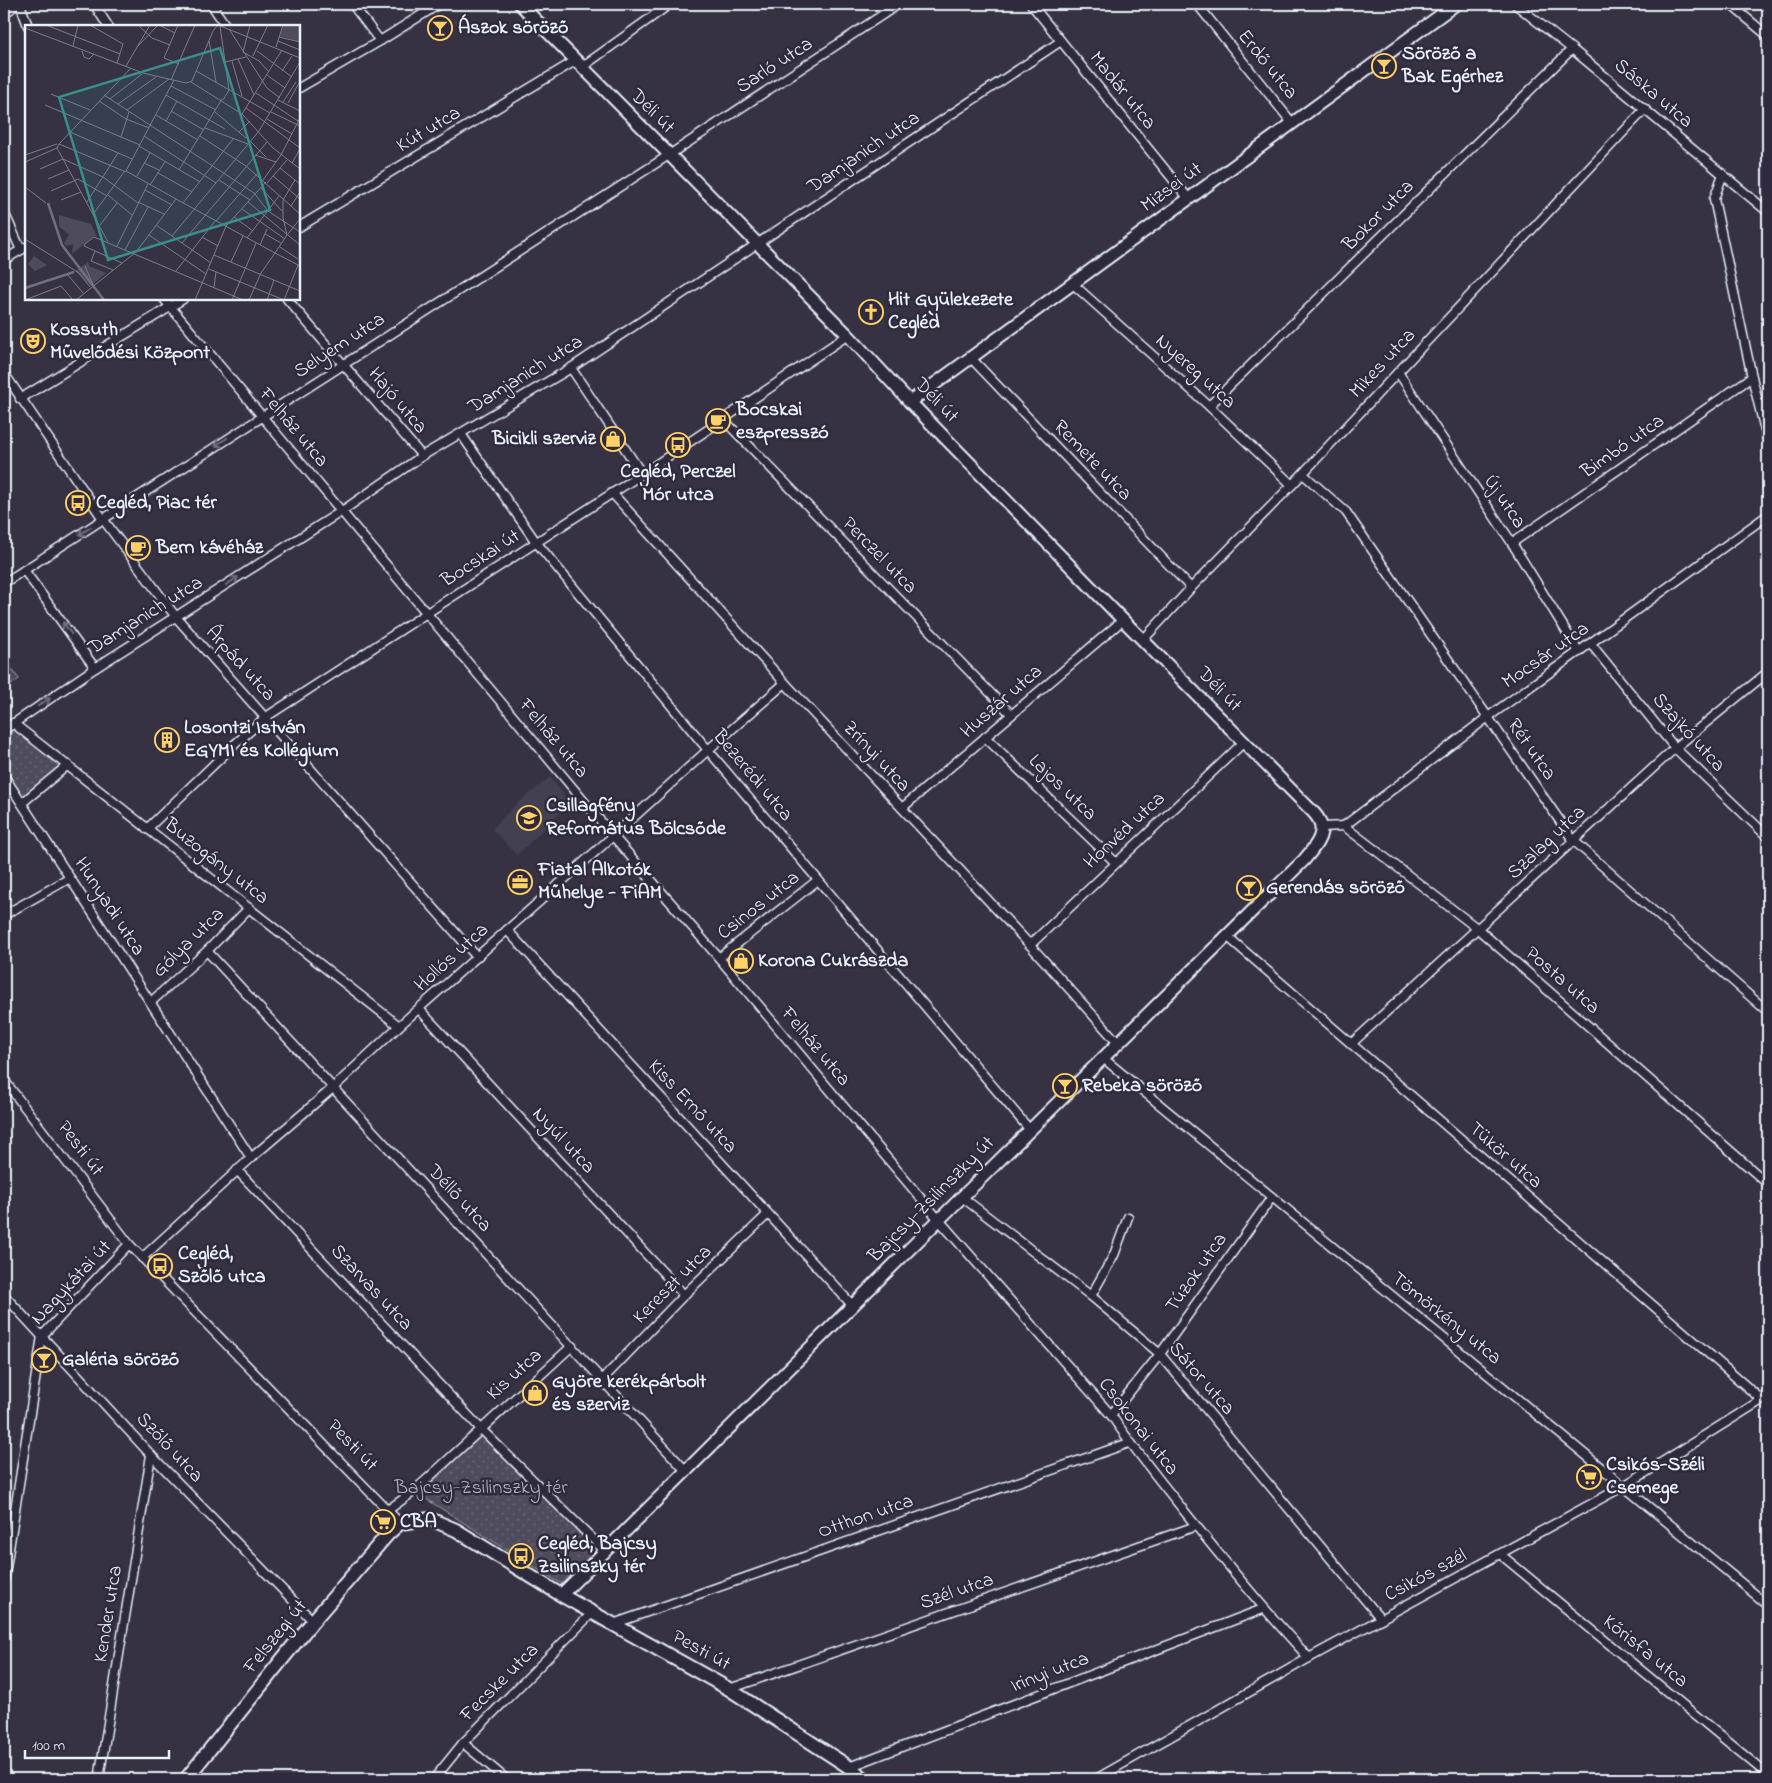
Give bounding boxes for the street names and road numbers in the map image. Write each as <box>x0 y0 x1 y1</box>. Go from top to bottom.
street label: Erdő utca <box>1230 24 1304 106</box>
street label: Sarló utca <box>731 30 819 102</box>
street label: Madár utca <box>1081 46 1163 136</box>
street label: Sáska utca <box>1607 52 1699 136</box>
street label: Déli út <box>622 82 681 141</box>
street label: Kút utca <box>391 99 467 161</box>
street label: Damjanich utca <box>801 105 926 202</box>
street label: Mizsei út <box>1135 156 1209 220</box>
street label: Bokor utca <box>1336 173 1422 259</box>
street label: Selyem utca <box>289 306 391 386</box>
street label: Mikes utca <box>1343 323 1423 405</box>
street label: Damjanich utca <box>462 328 589 422</box>
street label: Nyereg utca <box>1147 328 1242 417</box>
street label: Hajó utca <box>360 361 434 441</box>
street label: Déli út <box>906 371 965 431</box>
street label: Felház utca <box>250 381 335 474</box>
street label: Bimbó utca <box>1574 407 1671 487</box>
street label: Remete utca <box>1046 414 1138 508</box>
street label: Új utca <box>1475 469 1533 535</box>
street label: Perczel utca <box>835 511 923 601</box>
street label: Bocskai út <box>435 522 527 596</box>
street label: Damjanich utca <box>82 569 209 663</box>
street label: Mocsár utca <box>1496 615 1596 697</box>
street label: Árpád utca <box>198 620 282 708</box>
street label: Huszár utca <box>954 658 1050 746</box>
street label: Déli út <box>1189 660 1248 720</box>
street label: Szajkó utca <box>1644 687 1732 779</box>
street label: Felház utca <box>510 692 595 785</box>
street label: Rét utca <box>1499 713 1563 787</box>
street label: Zrínyi utca <box>835 715 917 799</box>
street label: Bezerédi utca <box>704 723 799 828</box>
street label: Lajos utca <box>1021 748 1103 828</box>
street label: Honvéd utca <box>1078 785 1172 877</box>
street label: Szalag utca <box>1501 799 1593 888</box>
street label: Buzogány utca <box>156 811 275 913</box>
street label: Hunyadi utca <box>66 852 152 962</box>
street label: Csinos utca <box>711 864 807 948</box>
street label: Gólya utca <box>146 901 232 985</box>
street label: Hollós utca <box>408 917 496 999</box>
street label: Posta utca <box>1518 940 1606 1022</box>
street label: Felház utca <box>772 1000 857 1093</box>
street label: Kiss Ernő utca <box>640 1053 744 1161</box>
street label: Nyúl utca <box>524 1101 602 1181</box>
street label: Pesti út <box>49 1115 111 1183</box>
street label: Tükör utca <box>1462 1116 1548 1196</box>
street label: Bajcsy-Zsilinszky út <box>861 1130 1002 1271</box>
street label: Déllő utca <box>419 1158 498 1239</box>
street label: Túzok utca <box>1159 1227 1235 1319</box>
street label: Nagykátai út <box>25 1234 120 1333</box>
street label: Szarvas utca <box>323 1238 419 1338</box>
street label: Kereszt utca <box>627 1239 719 1331</box>
street label: Tömörkény utca <box>1385 1265 1507 1373</box>
street label: Sátor utca <box>1161 1336 1241 1422</box>
street label: Kis utca <box>481 1342 549 1408</box>
street label: Csokonai utca <box>1091 1372 1185 1482</box>
street label: Szőlő utca <box>129 1406 209 1490</box>
street label: Pesti út <box>320 1413 384 1479</box>
street label: Otthon utca <box>814 1487 918 1547</box>
street label: Csikós szél <box>1379 1542 1473 1610</box>
street label: Kender utca <box>87 1563 131 1665</box>
street label: Szél utca <box>916 1566 998 1618</box>
street label: Felszegi út <box>236 1593 316 1682</box>
street label: Kőrisfa utca <box>1596 1608 1694 1696</box>
street label: Pesti út <box>666 1623 736 1679</box>
street label: Fecske utca <box>453 1637 546 1730</box>
street label: Irinyi utca <box>1007 1645 1093 1701</box>

